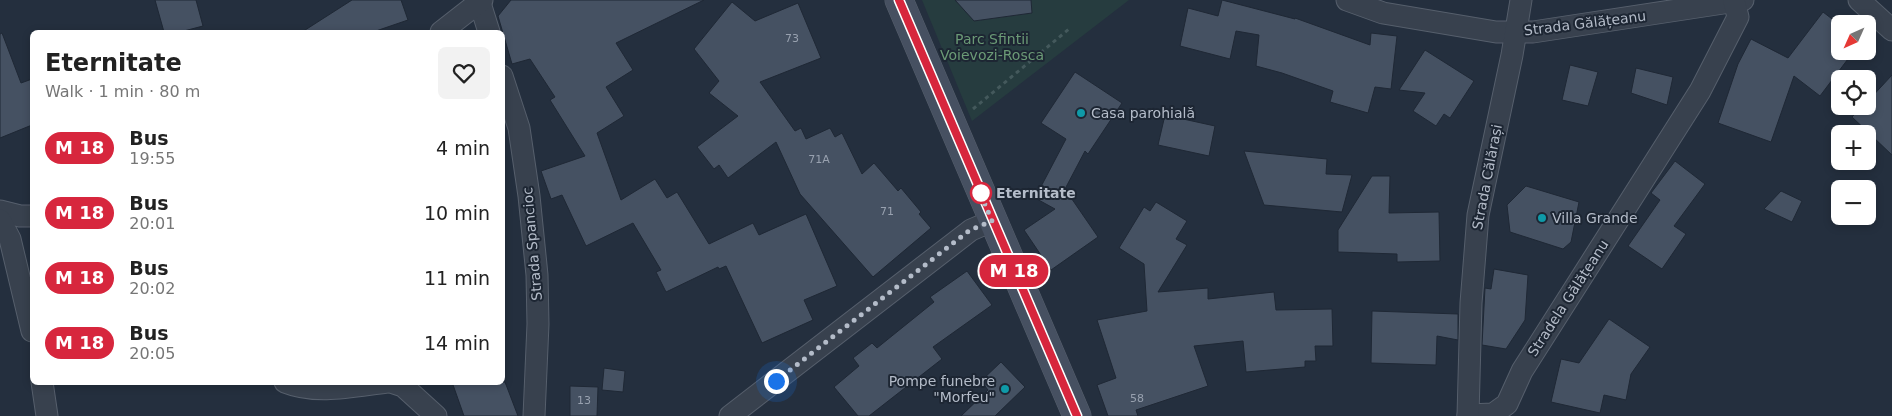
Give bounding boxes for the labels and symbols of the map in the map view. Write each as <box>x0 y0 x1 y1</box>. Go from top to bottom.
street label: Strada Gălățeanu <box>1523 8 1647 39</box>
north arrow <box>1831 15 1876 60</box>
park label: Parc Sfintii Voievozi-Rosca <box>940 31 1044 63</box>
house number: 73 <box>785 32 799 45</box>
place label: Casa parohială <box>1091 105 1195 121</box>
marker: Casa parohială <box>1075 107 1087 119</box>
street label: Strada Călărași <box>1469 123 1506 231</box>
house number: 71A <box>808 153 830 166</box>
marker: Eternitate <box>970 182 992 204</box>
place label: Eternitate <box>996 185 1076 201</box>
street label: Strada Spancioc <box>519 187 545 301</box>
house number: 71 <box>880 205 894 218</box>
place label: Villa Grande <box>1552 210 1638 226</box>
marker: Villa Grande <box>1536 212 1548 224</box>
street label: Stradela Gălățeanu <box>1524 237 1612 360</box>
line badge: M 18 <box>979 255 1049 287</box>
your location <box>764 369 789 394</box>
place label: Pompe funebre "Morfeu" <box>889 373 995 405</box>
marker: Pompe funebre "Morfeu" <box>999 383 1011 395</box>
house number: 58 <box>1130 392 1144 405</box>
house number: 13 <box>577 394 591 407</box>

